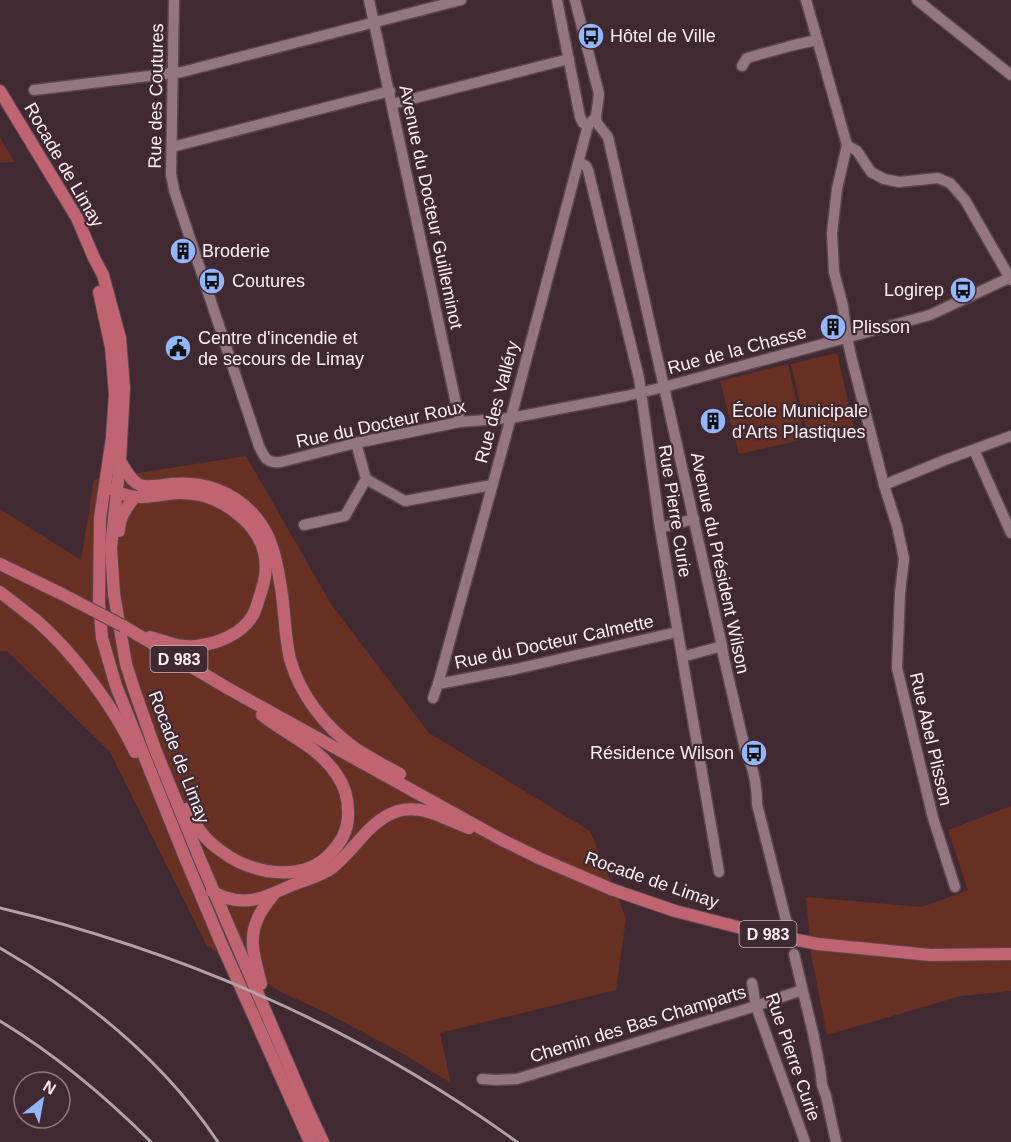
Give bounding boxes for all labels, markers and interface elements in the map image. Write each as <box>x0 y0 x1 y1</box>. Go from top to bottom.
bus stop icon: Hôtel de Ville <box>576 21 606 51</box>
street label: Rue des Coutures <box>145 23 167 169</box>
place label: Hôtel de Ville <box>610 26 716 46</box>
street label: Avenue du Docteur Guilleminot <box>395 83 467 331</box>
street label: Rocade de Limay <box>20 99 108 231</box>
building icon: Broderie <box>168 236 198 266</box>
place label: Broderie <box>202 241 270 261</box>
bus stop icon: Coutures <box>197 266 227 296</box>
place label: Coutures <box>232 271 305 291</box>
bus stop icon: Logirep <box>948 275 978 305</box>
place label: Logirep <box>884 280 944 300</box>
building icon: Plisson <box>818 312 848 342</box>
place label: Plisson <box>852 317 910 337</box>
street label: Rue de la Chasse <box>665 322 809 378</box>
place label: Centre d'incendie et de secours de Limay <box>198 328 364 369</box>
public building icon: Centre d'incendie et de secours de Limay <box>163 333 193 363</box>
street label: Rue des Valléry <box>471 339 523 465</box>
street label: Rue du Docteur Roux <box>294 396 468 452</box>
place label: École Municipale d'Arts Plastiques <box>732 401 868 442</box>
building icon: École Municipale d'Arts Plastiques <box>698 406 728 436</box>
street label: Rue Pierre Curie <box>655 443 695 579</box>
street label: Avenue du Président Wilson <box>687 450 753 676</box>
street label: Rue du Docteur Calmette <box>453 611 655 673</box>
road number: D 983 <box>150 646 207 672</box>
street label: Rue Abel Plisson <box>906 670 956 808</box>
street label: Rocade de Limay <box>145 688 213 826</box>
bus stop icon: Résidence Wilson <box>739 738 769 768</box>
place label: Résidence Wilson <box>590 743 734 763</box>
street label: Rocade de Limay <box>583 848 721 912</box>
road number: D 983 <box>740 921 796 947</box>
street label: Chemin des Bas Champarts <box>527 982 749 1066</box>
street label: Rue Pierre Curie <box>762 990 824 1124</box>
north arrow <box>12 1070 72 1130</box>
text: N <box>40 1077 59 1098</box>

